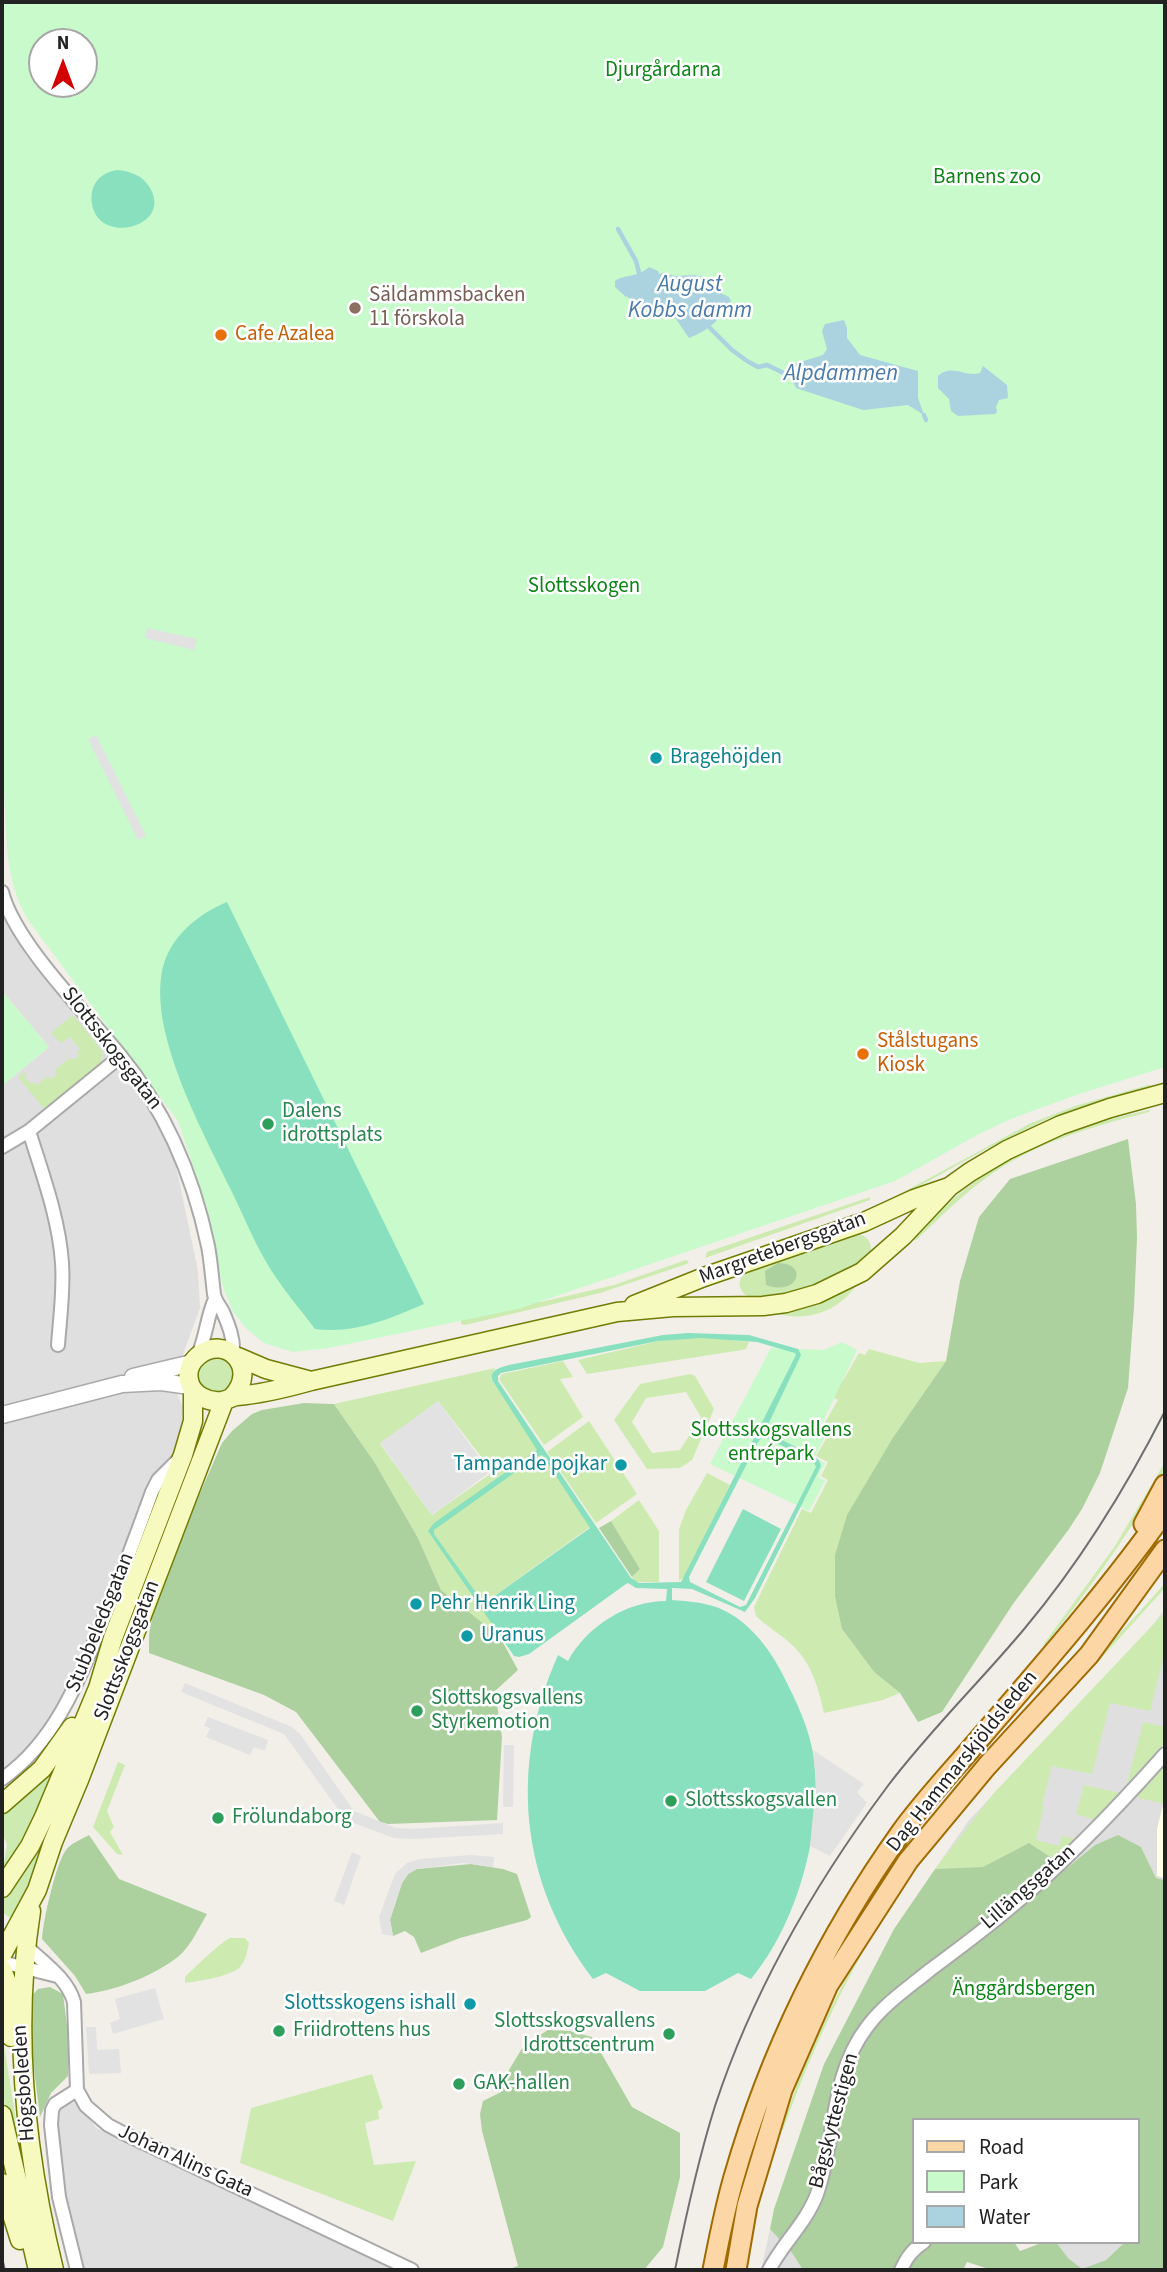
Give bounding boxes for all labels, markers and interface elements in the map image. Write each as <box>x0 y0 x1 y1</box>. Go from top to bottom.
north arrow <box>28 28 98 98</box>
text: N <box>57 30 69 57</box>
park label: Djurgårdarna <box>605 58 721 84</box>
park label: Barnens zoo <box>933 165 1041 191</box>
water label: August Kobbs damm <box>628 272 752 326</box>
place label: Säldammsbacken 11 förskola <box>369 283 525 333</box>
marker: Säldammsbacken 11 förskola <box>347 300 363 316</box>
place label: Cafe Azalea <box>235 322 335 348</box>
marker: Cafe Azalea <box>213 327 229 343</box>
water label: Alpdammen <box>784 361 898 389</box>
park label: Slottsskogen <box>528 574 640 600</box>
place label: Bragehöjden <box>670 745 782 771</box>
marker: Bragehöjden <box>648 750 664 766</box>
street label: Slottsskogsgatan <box>55 983 167 1115</box>
place label: Stålstugans Kiosk <box>877 1029 978 1079</box>
marker: Stålstugans Kiosk <box>855 1046 871 1062</box>
place label: Dalens idrottsplats <box>282 1099 382 1149</box>
marker: Dalens idrottsplats <box>260 1116 276 1132</box>
street label: Margretebergsgatan <box>696 1207 870 1291</box>
park label: Slottsskogsvallens entrépark <box>691 1418 851 1468</box>
place label: Tampande pojkar <box>453 1452 607 1478</box>
marker: Tampande pojkar <box>613 1457 629 1473</box>
street label: Stubbeledsgatan <box>62 1549 140 1697</box>
street label: Slottsskogsgatan <box>90 1577 166 1725</box>
place label: Pehr Henrik Ling <box>430 1591 575 1617</box>
marker: Pehr Henrik Ling <box>408 1596 424 1612</box>
place label: Uranus <box>481 1623 544 1649</box>
marker: Uranus <box>459 1628 475 1644</box>
street label: Dag Hammarskjöldsleden <box>882 1666 1044 1858</box>
place label: Slottskogsvallens Styrkemotion <box>431 1686 583 1736</box>
marker: Slottskogsvallens Styrkemotion <box>409 1703 425 1719</box>
place label: Slottsskogsvallen <box>685 1788 837 1814</box>
marker: Slottsskogsvallen <box>663 1793 679 1809</box>
place label: Frölundaborg <box>232 1805 352 1831</box>
marker: Frölundaborg <box>210 1810 226 1826</box>
street label: Lillängsgatan <box>977 1840 1081 1936</box>
park label: Änggårdsbergen <box>952 1977 1096 2003</box>
place label: Slottsskogens ishall <box>284 1991 456 2017</box>
marker: Slottsskogens ishall <box>462 1996 478 2012</box>
place label: Slottsskogsvallens Idrottscentrum <box>494 2009 655 2059</box>
place label: Friidrottens hus <box>293 2018 430 2044</box>
marker: Friidrottens hus <box>271 2023 287 2039</box>
street label: Högsboleden <box>8 2024 42 2142</box>
marker: Slottsskogsvallens Idrottscentrum <box>661 2026 677 2042</box>
street label: Bågskyttestigen <box>805 2050 865 2192</box>
place label: GAK-hallen <box>473 2071 570 2097</box>
marker: GAK-hallen <box>451 2076 467 2092</box>
legend <box>912 2118 1139 2244</box>
street label: Johan Alins Gata <box>113 2120 257 2204</box>
text: Road <box>979 2132 1024 2162</box>
text: Park <box>979 2167 1018 2197</box>
text: Water <box>979 2202 1030 2232</box>

